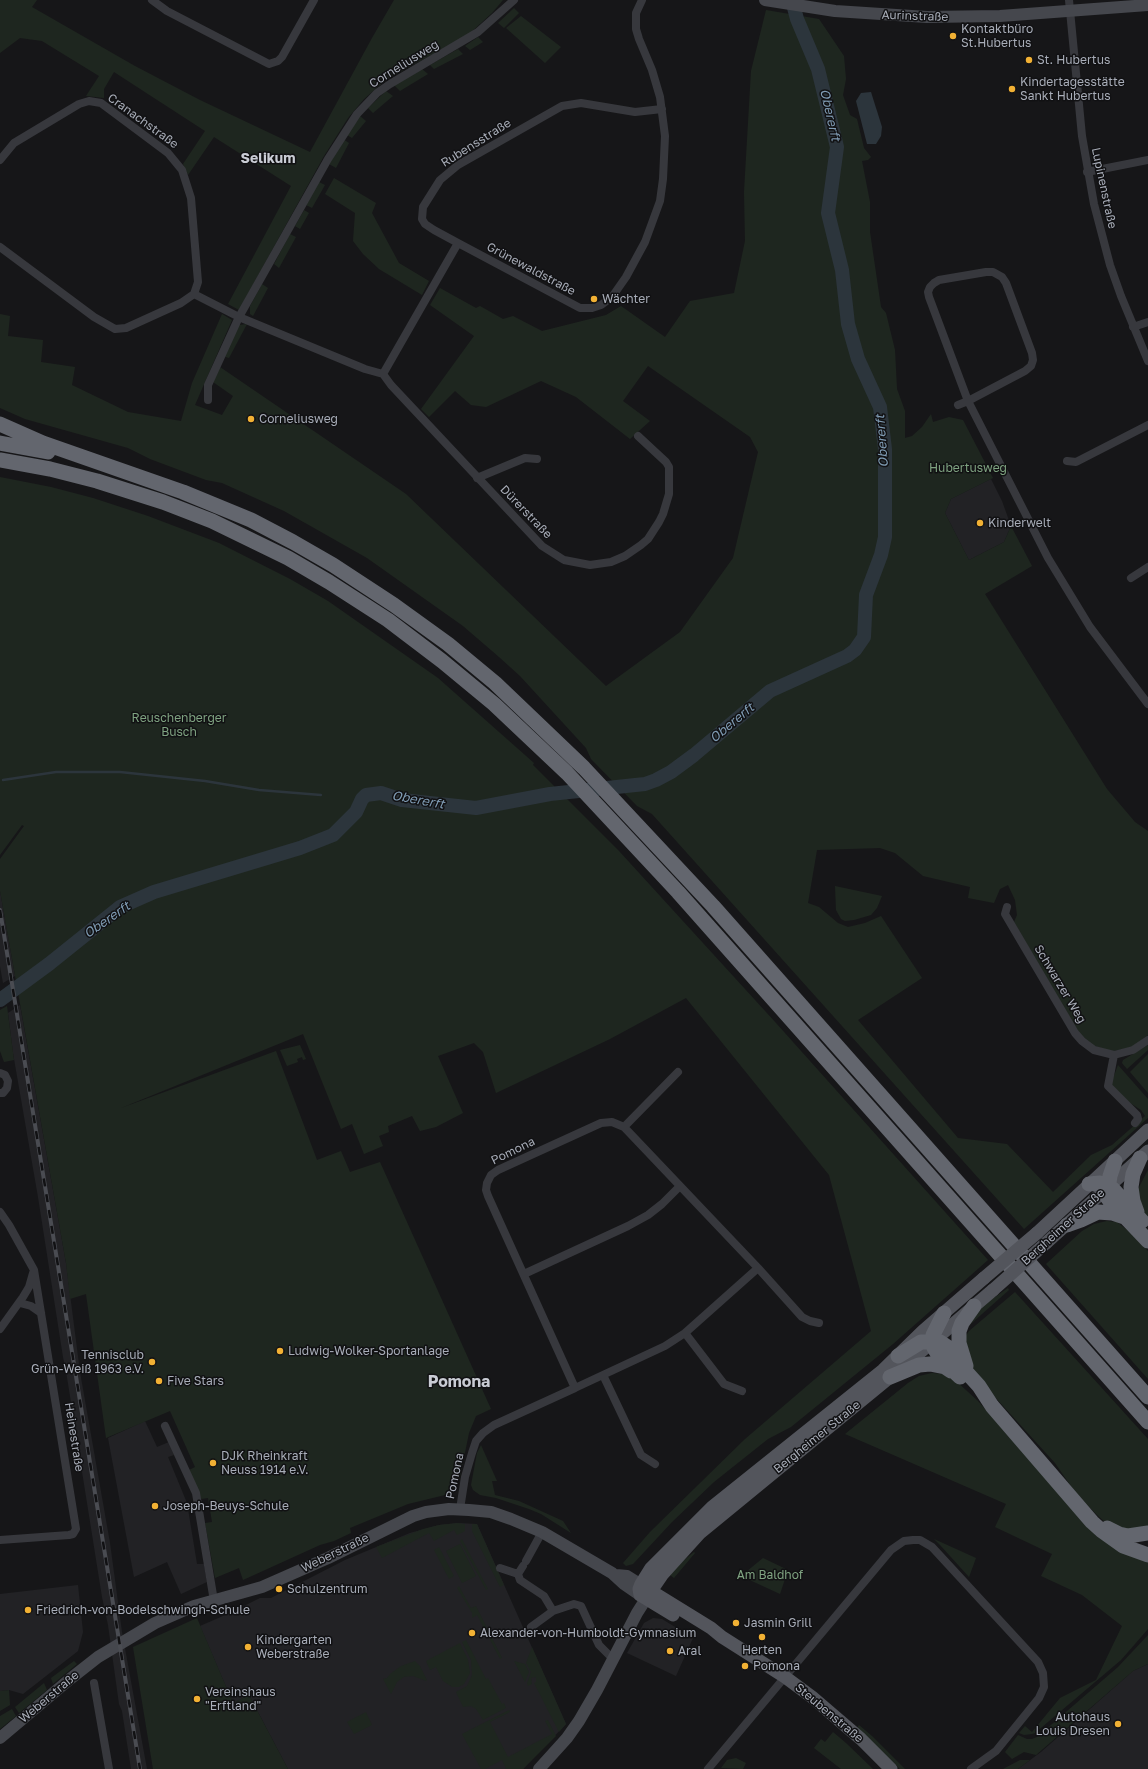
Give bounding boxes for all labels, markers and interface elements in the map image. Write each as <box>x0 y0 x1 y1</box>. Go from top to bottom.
street label: Aurinstraße <box>881 8 949 24</box>
place label: Kontaktbüro St.Hubertus <box>961 22 1033 50</box>
marker: Kontaktbüro St.Hubertus <box>948 31 958 41</box>
street label: Corneliusweg <box>367 37 441 91</box>
place label: St. Hubertus <box>1037 53 1110 67</box>
marker: St. Hubertus <box>1024 55 1034 65</box>
place label: Kindertagesstätte Sankt Hubertus <box>1020 75 1125 103</box>
marker: Kindertagesstätte Sankt Hubertus <box>1007 84 1017 94</box>
water label: Obererft <box>816 87 844 143</box>
street label: Cranachstraße <box>105 90 181 152</box>
street label: Rubensstraße <box>438 116 514 170</box>
street label: Lupinenstraße <box>1088 146 1120 230</box>
district label: Selikum <box>241 151 295 167</box>
street label: Grünewaldstraße <box>484 240 578 298</box>
place label: Wächter <box>602 292 650 306</box>
marker: Wächter <box>589 294 599 304</box>
place label: Corneliusweg <box>259 412 338 426</box>
marker: Corneliusweg <box>246 414 256 424</box>
water label: Obererft <box>872 414 892 468</box>
park label: Hubertusweg <box>929 461 1007 475</box>
street label: Dürerstraße <box>497 482 555 542</box>
place label: Kinderwelt <box>988 516 1051 530</box>
marker: Kinderwelt <box>975 518 985 528</box>
water label: Obererft <box>707 700 757 746</box>
park label: Reuschenberger Busch <box>132 711 226 739</box>
water label: Obererft <box>391 788 445 812</box>
water label: Obererft <box>81 898 133 942</box>
street label: Schwarzer Weg <box>1031 942 1089 1026</box>
street label: Pomona <box>489 1134 537 1168</box>
street label: Bergheimer Straße <box>1018 1186 1108 1268</box>
place label: Ludwig-Wolker-Sportanlage <box>288 1344 449 1358</box>
marker: Ludwig-Wolker-Sportanlage <box>275 1346 285 1356</box>
place label: Tennisclub Grün-Weiß 1963 e.V. <box>31 1348 144 1376</box>
marker: Tennisclub Grün-Weiß 1963 e.V. <box>147 1357 157 1367</box>
district label: Pomona <box>428 1372 490 1392</box>
place label: Five Stars <box>167 1374 224 1388</box>
marker: Five Stars <box>154 1376 164 1386</box>
street label: Bergheimer Straße <box>771 1398 863 1476</box>
street label: Heinestraße <box>61 1401 87 1473</box>
place label: DJK Rheinkraft Neuss 1914 e.V. <box>221 1449 308 1477</box>
street label: Pomona <box>443 1452 467 1500</box>
marker: DJK Rheinkraft Neuss 1914 e.V. <box>208 1458 218 1468</box>
place label: Joseph-Beuys-Schule <box>163 1499 289 1513</box>
marker: Joseph-Beuys-Schule <box>150 1501 160 1511</box>
street label: Weberstraße <box>299 1530 371 1576</box>
park label: Am Baldhof <box>737 1568 803 1582</box>
place label: Schulzentrum <box>287 1582 368 1596</box>
marker: Schulzentrum <box>274 1584 284 1594</box>
place label: Friedrich-von-Bodelschwingh-Schule <box>36 1603 250 1617</box>
marker: Friedrich-von-Bodelschwingh-Schule <box>23 1605 33 1615</box>
place label: Jasmin Grill <box>744 1616 812 1630</box>
marker: Jasmin Grill <box>731 1618 741 1628</box>
place label: Alexander-von-Humboldt-Gymnasium <box>480 1626 696 1640</box>
marker: Alexander-von-Humboldt-Gymnasium <box>467 1628 477 1638</box>
marker: Herten <box>757 1632 767 1642</box>
place label: Kindergarten Weberstraße <box>256 1633 332 1661</box>
marker: Kindergarten Weberstraße <box>243 1642 253 1652</box>
place label: Herten <box>742 1643 782 1657</box>
place label: Aral <box>678 1644 701 1658</box>
marker: Aral <box>665 1646 675 1656</box>
place label: Pomona <box>753 1659 800 1673</box>
marker: Pomona <box>740 1661 750 1671</box>
street label: Weberstraße <box>16 1668 82 1726</box>
street label: Steubenstraße <box>792 1680 866 1746</box>
place label: Vereinshaus "Erftland" <box>205 1685 276 1713</box>
marker: Vereinshaus "Erftland" <box>192 1694 202 1704</box>
place label: Autohaus Louis Dresen <box>1036 1710 1110 1738</box>
marker: Autohaus Louis Dresen <box>1113 1719 1123 1729</box>

